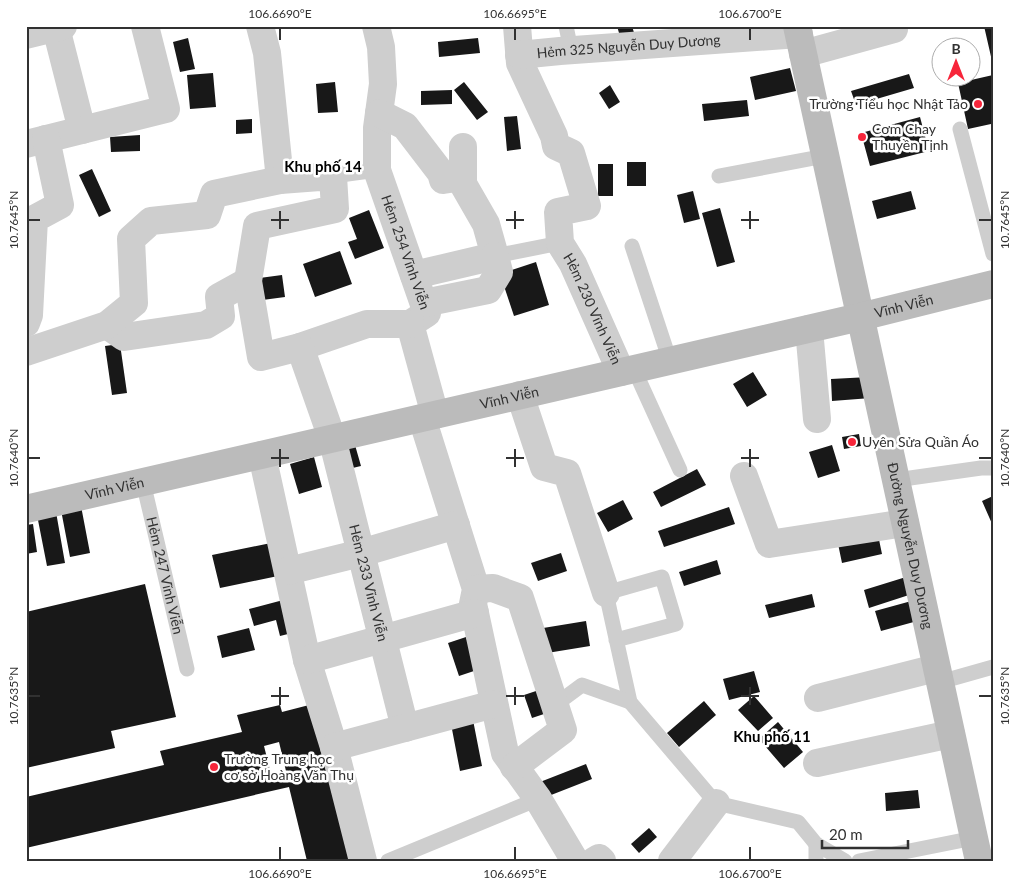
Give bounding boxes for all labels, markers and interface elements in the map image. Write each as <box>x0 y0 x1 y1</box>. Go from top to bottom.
text: 106.6690°E <box>248 6 312 21</box>
text: 106.6695°E <box>483 6 547 21</box>
text: 106.6700°E <box>718 6 782 21</box>
street label: Hẻm 325 Nguyễn Duy Dương <box>536 31 721 61</box>
north arrow <box>932 38 982 88</box>
text: B <box>951 40 961 57</box>
place label: Trường Tiểu học Nhật Tảo <box>809 95 968 112</box>
marker: Trường Tiểu học Nhật Tảo <box>972 98 984 110</box>
place label: Cơm Chay Thuyền Tịnh <box>872 120 948 153</box>
marker: Cơm Chay Thuyền Tịnh <box>856 131 868 143</box>
district label: Khu phố 14 <box>284 157 362 175</box>
text: 10.7645°N <box>6 191 21 249</box>
text: 10.7645°N <box>997 191 1012 249</box>
street label: Hẻm 254 Vĩnh Viễn <box>378 192 434 312</box>
street label: Hẻm 230 Vĩnh Viễn <box>560 250 626 367</box>
street label: Vĩnh Viễn <box>873 290 935 321</box>
street label: Vĩnh Viễn <box>478 382 540 412</box>
text: 10.7640°N <box>6 429 21 487</box>
text: 10.7640°N <box>997 429 1012 487</box>
place label: Uyên Sửa Quần Áo <box>862 433 979 450</box>
marker: Uyên Sửa Quần Áo <box>846 436 858 448</box>
street label: Đường Nguyễn Duy Dương <box>884 461 937 631</box>
street label: Vĩnh Viễn <box>83 473 146 503</box>
street label: Hẻm 247 Vĩnh Viễn <box>143 515 188 636</box>
street label: Hẻm 233 Vĩnh Viễn <box>346 522 392 643</box>
text: 10.7635°N <box>6 667 21 725</box>
text: 10.7635°N <box>997 667 1012 725</box>
district label: Khu phố 11 <box>733 727 811 745</box>
place label: Trường Trung học cơ sở Hoàng Văn Thụ <box>224 750 354 783</box>
marker: Trường Trung học cơ sở Hoàng Văn Thụ <box>208 761 220 773</box>
scale bar <box>822 817 908 849</box>
text: 20 m <box>829 825 863 843</box>
text: 106.6690°E <box>248 866 312 881</box>
text: 106.6695°E <box>483 866 547 881</box>
text: 106.6700°E <box>718 866 782 881</box>

